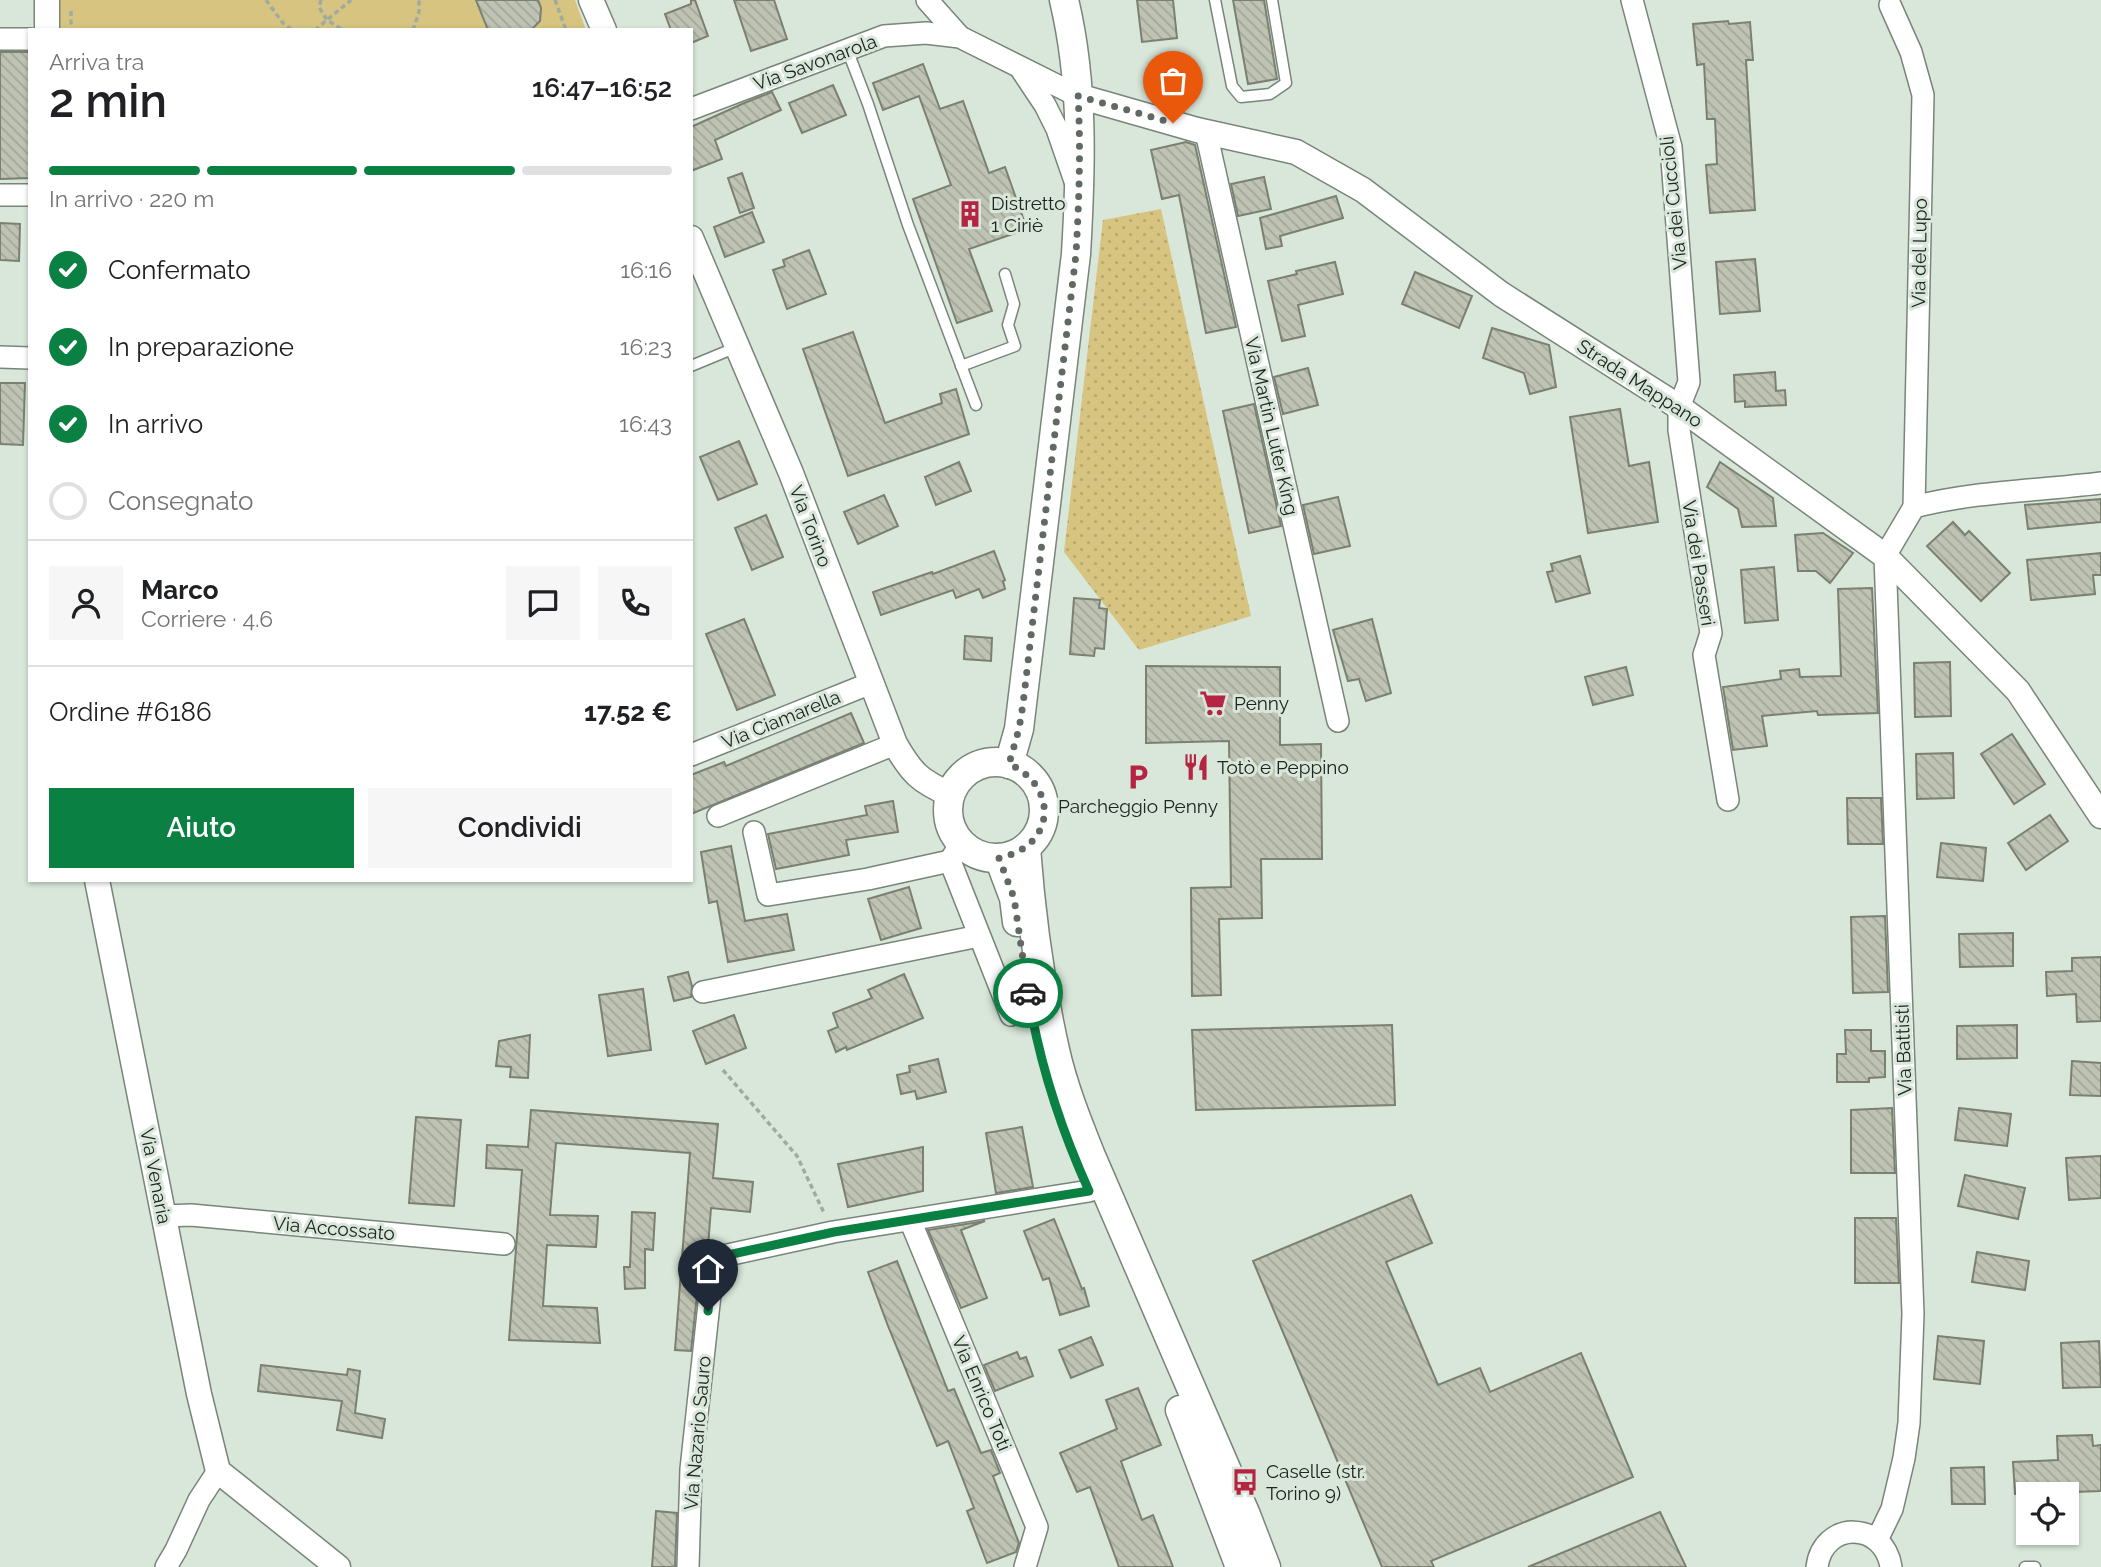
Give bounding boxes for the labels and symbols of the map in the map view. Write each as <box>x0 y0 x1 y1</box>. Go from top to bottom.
street label: Via Savonarola <box>750 30 880 94</box>
pin <box>1143 51 1203 123</box>
street label: Via dei Cuccioli <box>1655 135 1691 271</box>
place label: Distretto 1 Ciriè <box>991 192 1066 236</box>
street label: Via del Lupo <box>1907 198 1931 308</box>
building icon: Distretto 1 Ciriè <box>955 199 985 229</box>
street label: Strada Mappano <box>1573 334 1707 432</box>
street label: Via Martin Luter King <box>1241 335 1303 517</box>
street label: Via Torino <box>785 482 837 570</box>
street label: Via dei Passeri <box>1678 499 1720 627</box>
street label: Via Ciamarella <box>719 685 843 753</box>
supermarket icon: Penny <box>1198 688 1228 718</box>
place label: Penny <box>1234 692 1289 714</box>
restaurant icon: Totò e Peppino <box>1181 752 1211 782</box>
place label: Totò e Peppino <box>1217 756 1349 778</box>
parking icon: Parcheggio Penny <box>1123 762 1153 792</box>
place label: Parcheggio Penny <box>1058 795 1218 817</box>
courier <box>993 958 1063 1028</box>
street label: Via Battisti <box>1890 1004 1916 1096</box>
street label: Via Venaria <box>136 1126 176 1226</box>
street label: Via Accossato <box>272 1212 396 1244</box>
pin <box>678 1239 738 1311</box>
street label: Via Enrico Toti <box>948 1332 1016 1454</box>
street label: Via Nazario Sauro <box>679 1355 715 1511</box>
place label: Caselle (str. Torino 9) <box>1266 1460 1365 1504</box>
bus stop icon: Caselle (str. Torino 9) <box>1230 1467 1260 1497</box>

